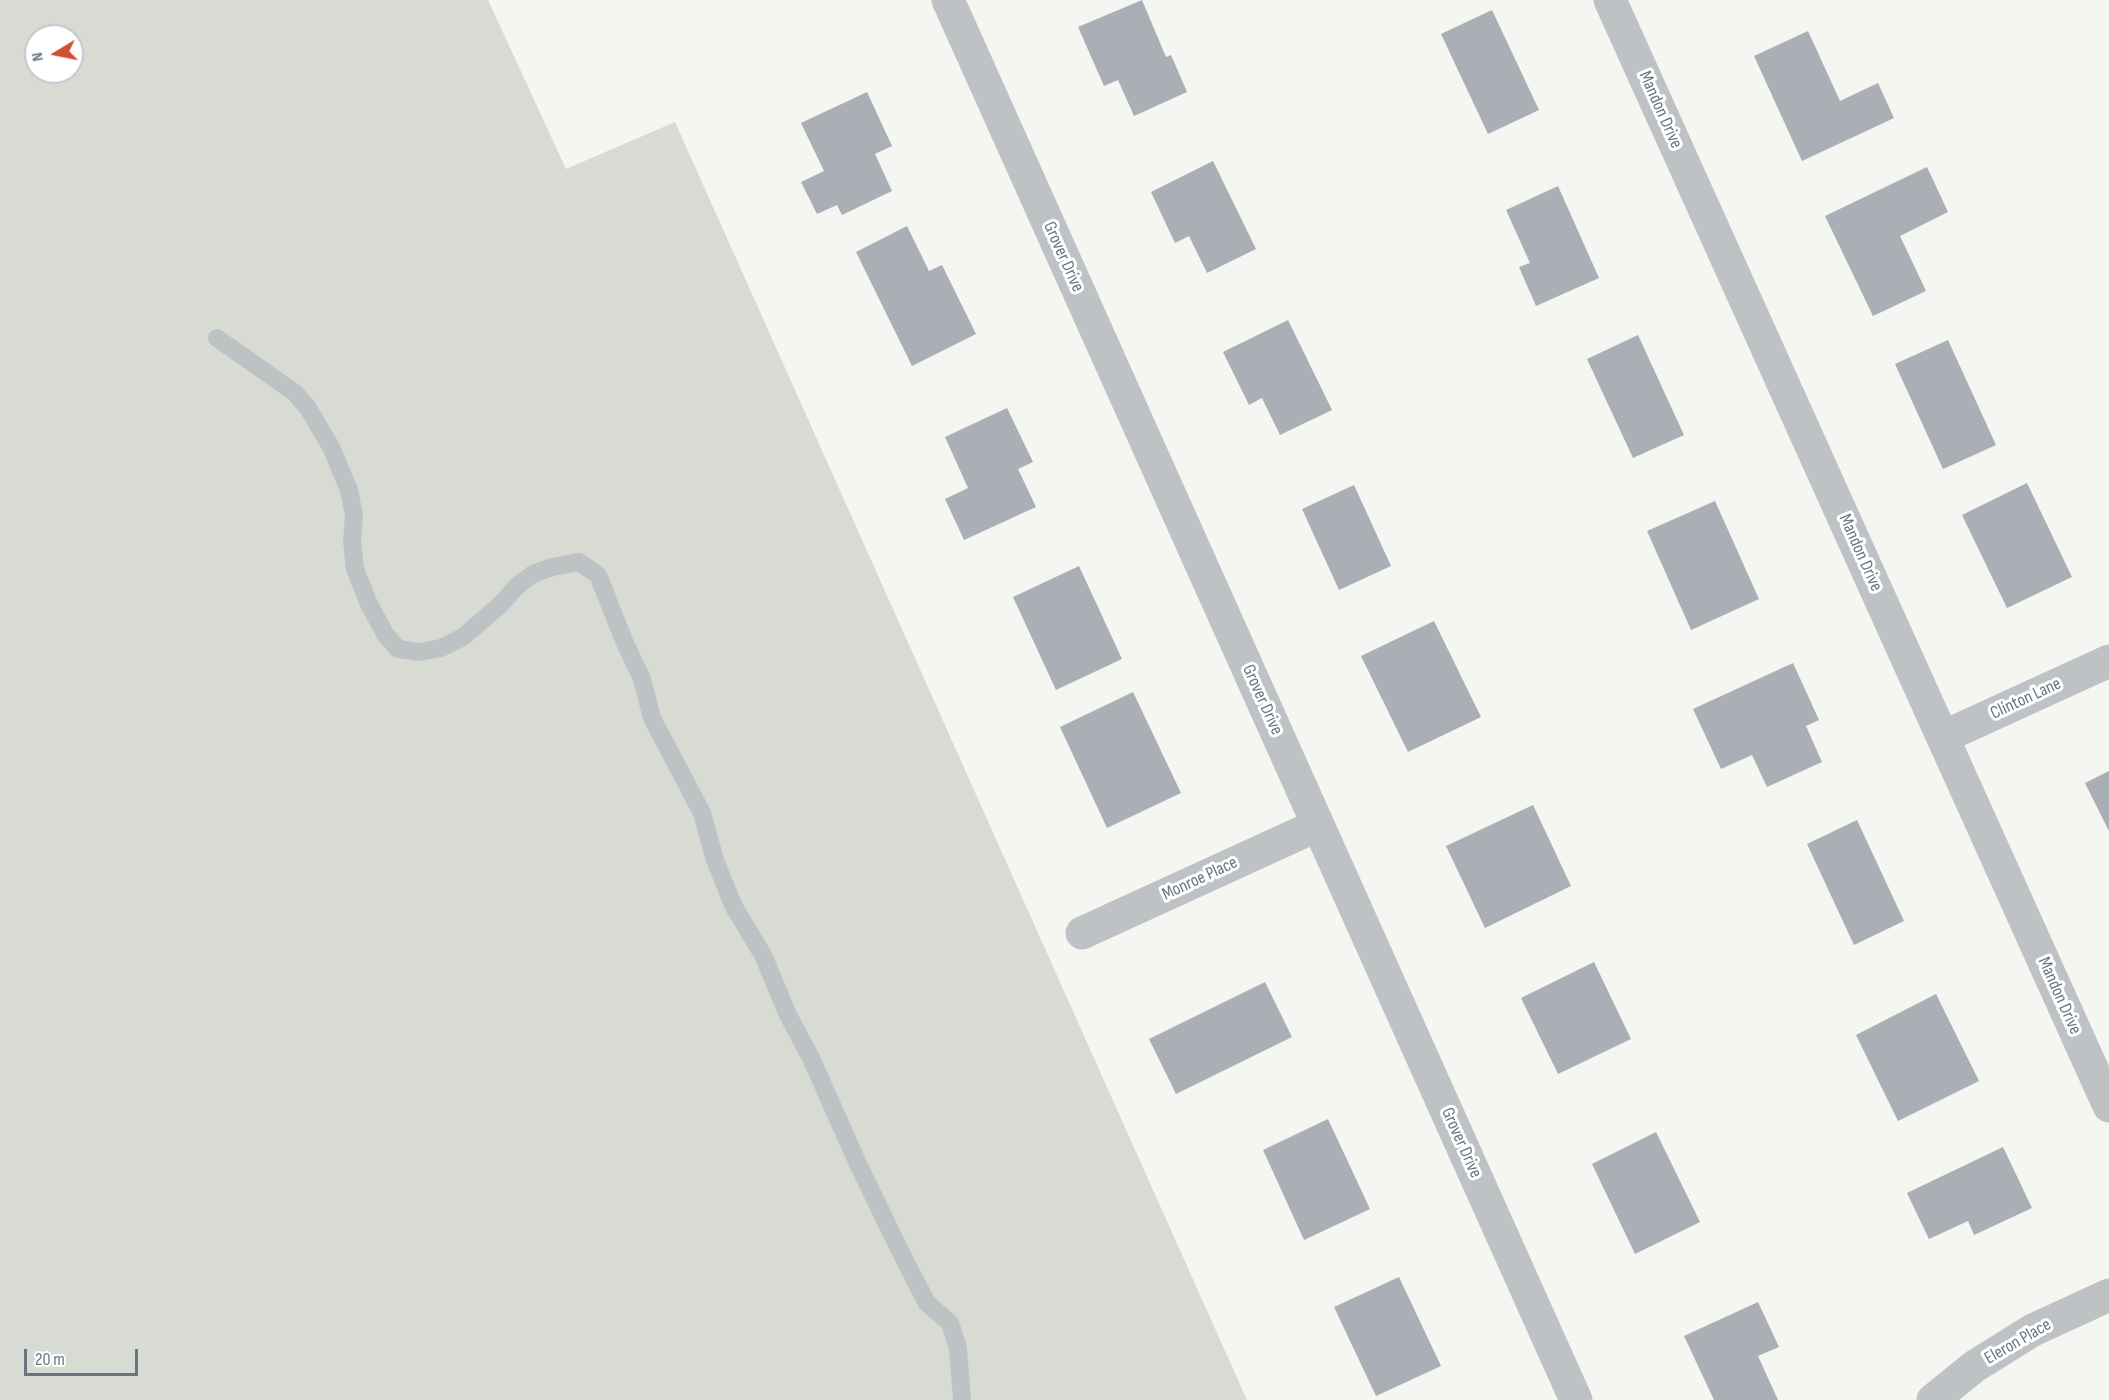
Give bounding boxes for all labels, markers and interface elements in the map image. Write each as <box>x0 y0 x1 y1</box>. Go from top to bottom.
north arrow <box>24 24 84 84</box>
text: N <box>28 51 48 63</box>
street label: Mandon Drive <box>1633 68 1687 152</box>
street label: Grover Drive <box>1038 218 1088 296</box>
street label: Mandon Drive <box>1833 511 1887 595</box>
street label: Grover Drive <box>1237 661 1287 739</box>
street label: Clinton Lane <box>1987 673 2065 725</box>
street label: Monroe Place <box>1159 852 1241 906</box>
street label: Mandon Drive <box>2032 954 2086 1038</box>
street label: Grover Drive <box>1436 1104 1486 1182</box>
street label: Eleron Place <box>1981 1314 2055 1370</box>
scale bar <box>27 1337 141 1375</box>
text: 20 m <box>35 1349 65 1370</box>

